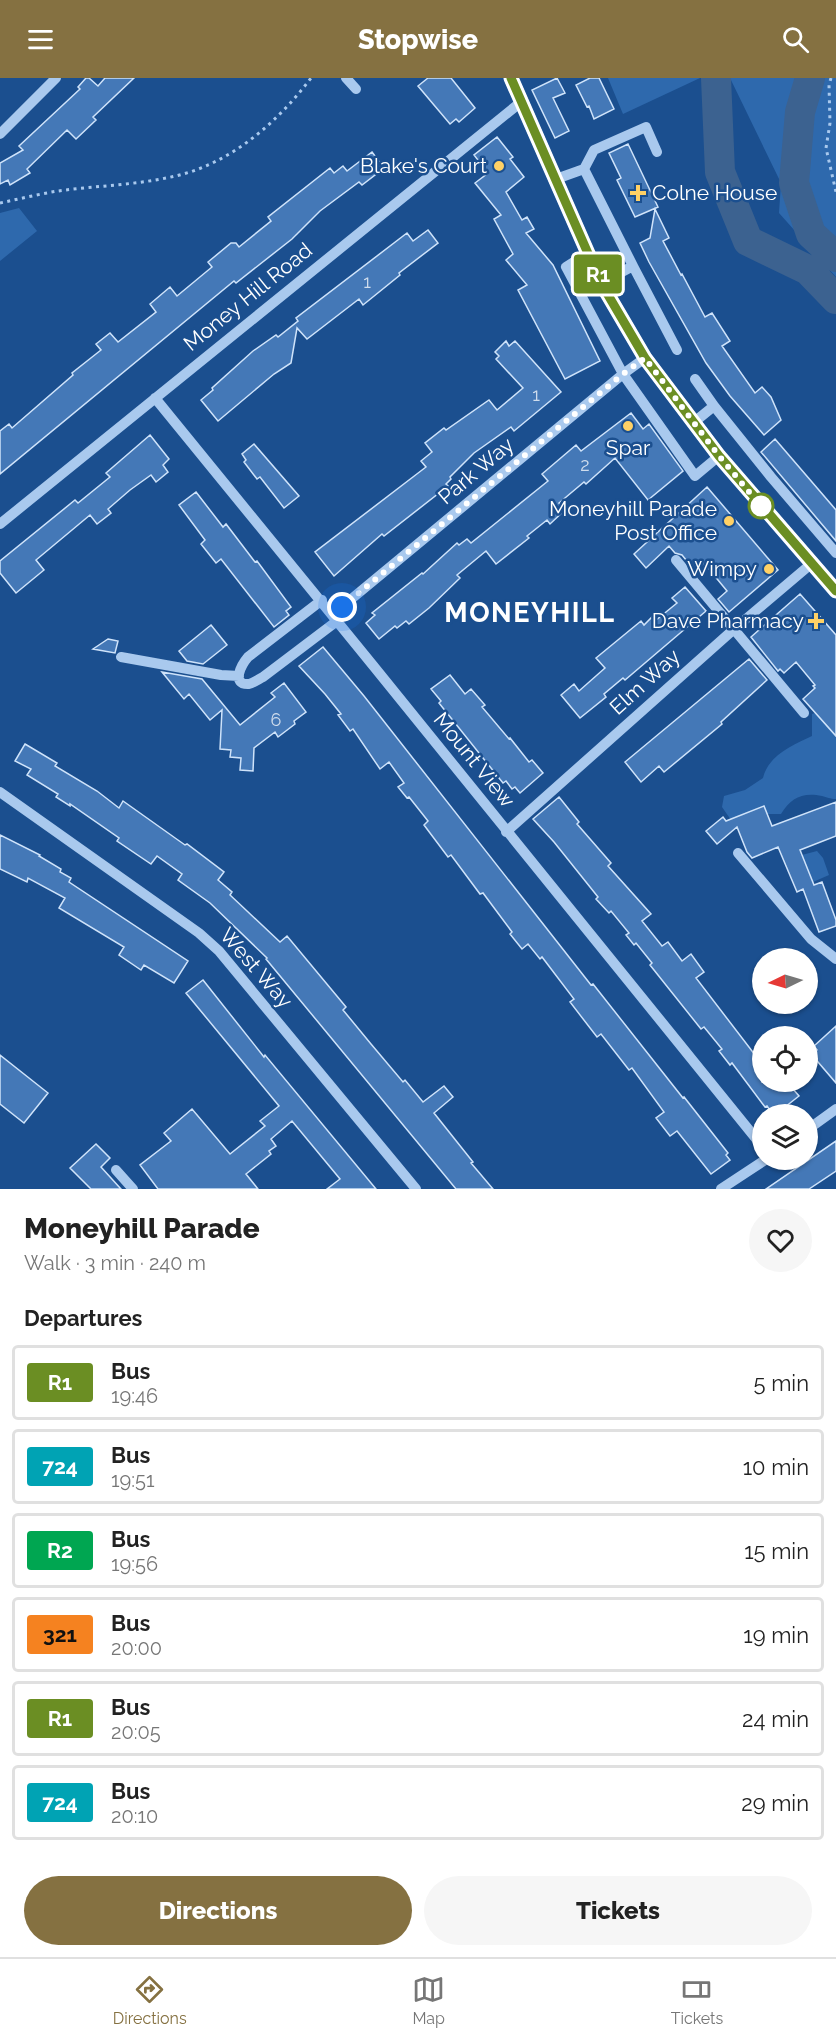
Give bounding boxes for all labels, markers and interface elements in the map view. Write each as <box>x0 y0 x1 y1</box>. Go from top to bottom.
icon: menu <box>24 23 57 56</box>
icon: search <box>779 23 812 56</box>
text: Stopwise <box>358 24 478 55</box>
place label: Blake's Court <box>360 153 487 178</box>
marker: Blake's Court <box>492 159 506 173</box>
place label: Colne House <box>652 180 777 205</box>
marker: Colne House <box>629 184 647 202</box>
street label: Money Hill Road <box>179 237 317 356</box>
line badge: R1 <box>571 254 625 294</box>
text: R1 <box>586 262 610 287</box>
house number: 1 <box>363 271 371 292</box>
house number: 1 <box>532 384 540 405</box>
marker: Spar <box>621 419 635 433</box>
street label: Park Way <box>433 432 519 509</box>
place label: Spar <box>606 435 651 460</box>
house number: 2 <box>580 454 590 475</box>
unlabelled marker <box>748 493 774 519</box>
place label: Moneyhill Parade Post Office <box>549 496 717 545</box>
marker: Moneyhill Parade Post Office <box>722 514 736 528</box>
place label: Wimpy <box>687 556 757 581</box>
marker: Wimpy <box>762 562 776 576</box>
your location <box>327 592 357 622</box>
district label: MONEYHILL <box>444 597 616 628</box>
place label: Dave Pharmacy <box>652 608 804 633</box>
marker: Dave Pharmacy <box>809 614 823 628</box>
street label: Elm Way <box>604 644 685 720</box>
street label: Mount View <box>428 707 520 812</box>
house number: 6 <box>271 709 282 730</box>
street label: West Way <box>215 922 298 1013</box>
north arrow <box>752 948 818 1014</box>
map controls <box>752 948 818 1170</box>
button: locate <box>752 1026 818 1092</box>
button: layers <box>752 1104 818 1170</box>
button: heart <box>749 1209 812 1272</box>
text: Moneyhill Parade <box>24 1212 260 1245</box>
text: Walk · 3 min · 240 m <box>24 1251 206 1275</box>
text: Departures <box>24 1305 142 1331</box>
text: Bus <box>111 1358 150 1384</box>
text: R1 <box>48 1370 72 1395</box>
text: 5 min <box>754 1370 809 1396</box>
text: 19:46 <box>111 1384 158 1408</box>
text: Bus <box>111 1442 150 1468</box>
text: 724 <box>42 1454 78 1479</box>
text: 10 min <box>743 1454 809 1480</box>
text: 19:51 <box>111 1468 155 1492</box>
text: Bus <box>111 1526 150 1552</box>
text: R2 <box>47 1538 73 1563</box>
text: 15 min <box>744 1538 809 1564</box>
text: 19:56 <box>111 1552 158 1576</box>
text: Bus <box>111 1610 150 1636</box>
text: 321 <box>43 1622 77 1647</box>
text: 19 min <box>743 1622 809 1648</box>
text: 20:00 <box>111 1636 162 1660</box>
text: Bus <box>111 1694 150 1720</box>
text: R1 <box>48 1706 72 1731</box>
text: 24 min <box>742 1706 809 1732</box>
text: 20:05 <box>111 1720 161 1744</box>
text: Bus <box>111 1778 150 1804</box>
text: 724 <box>42 1790 78 1815</box>
text: 29 min <box>741 1790 809 1816</box>
text: 20:10 <box>111 1804 158 1828</box>
button: Directions <box>24 1876 412 1945</box>
button: Tickets <box>424 1876 812 1945</box>
tab: Directions <box>113 1973 187 2028</box>
tab: Map <box>412 1973 445 2028</box>
tab: Tickets <box>671 1973 723 2028</box>

